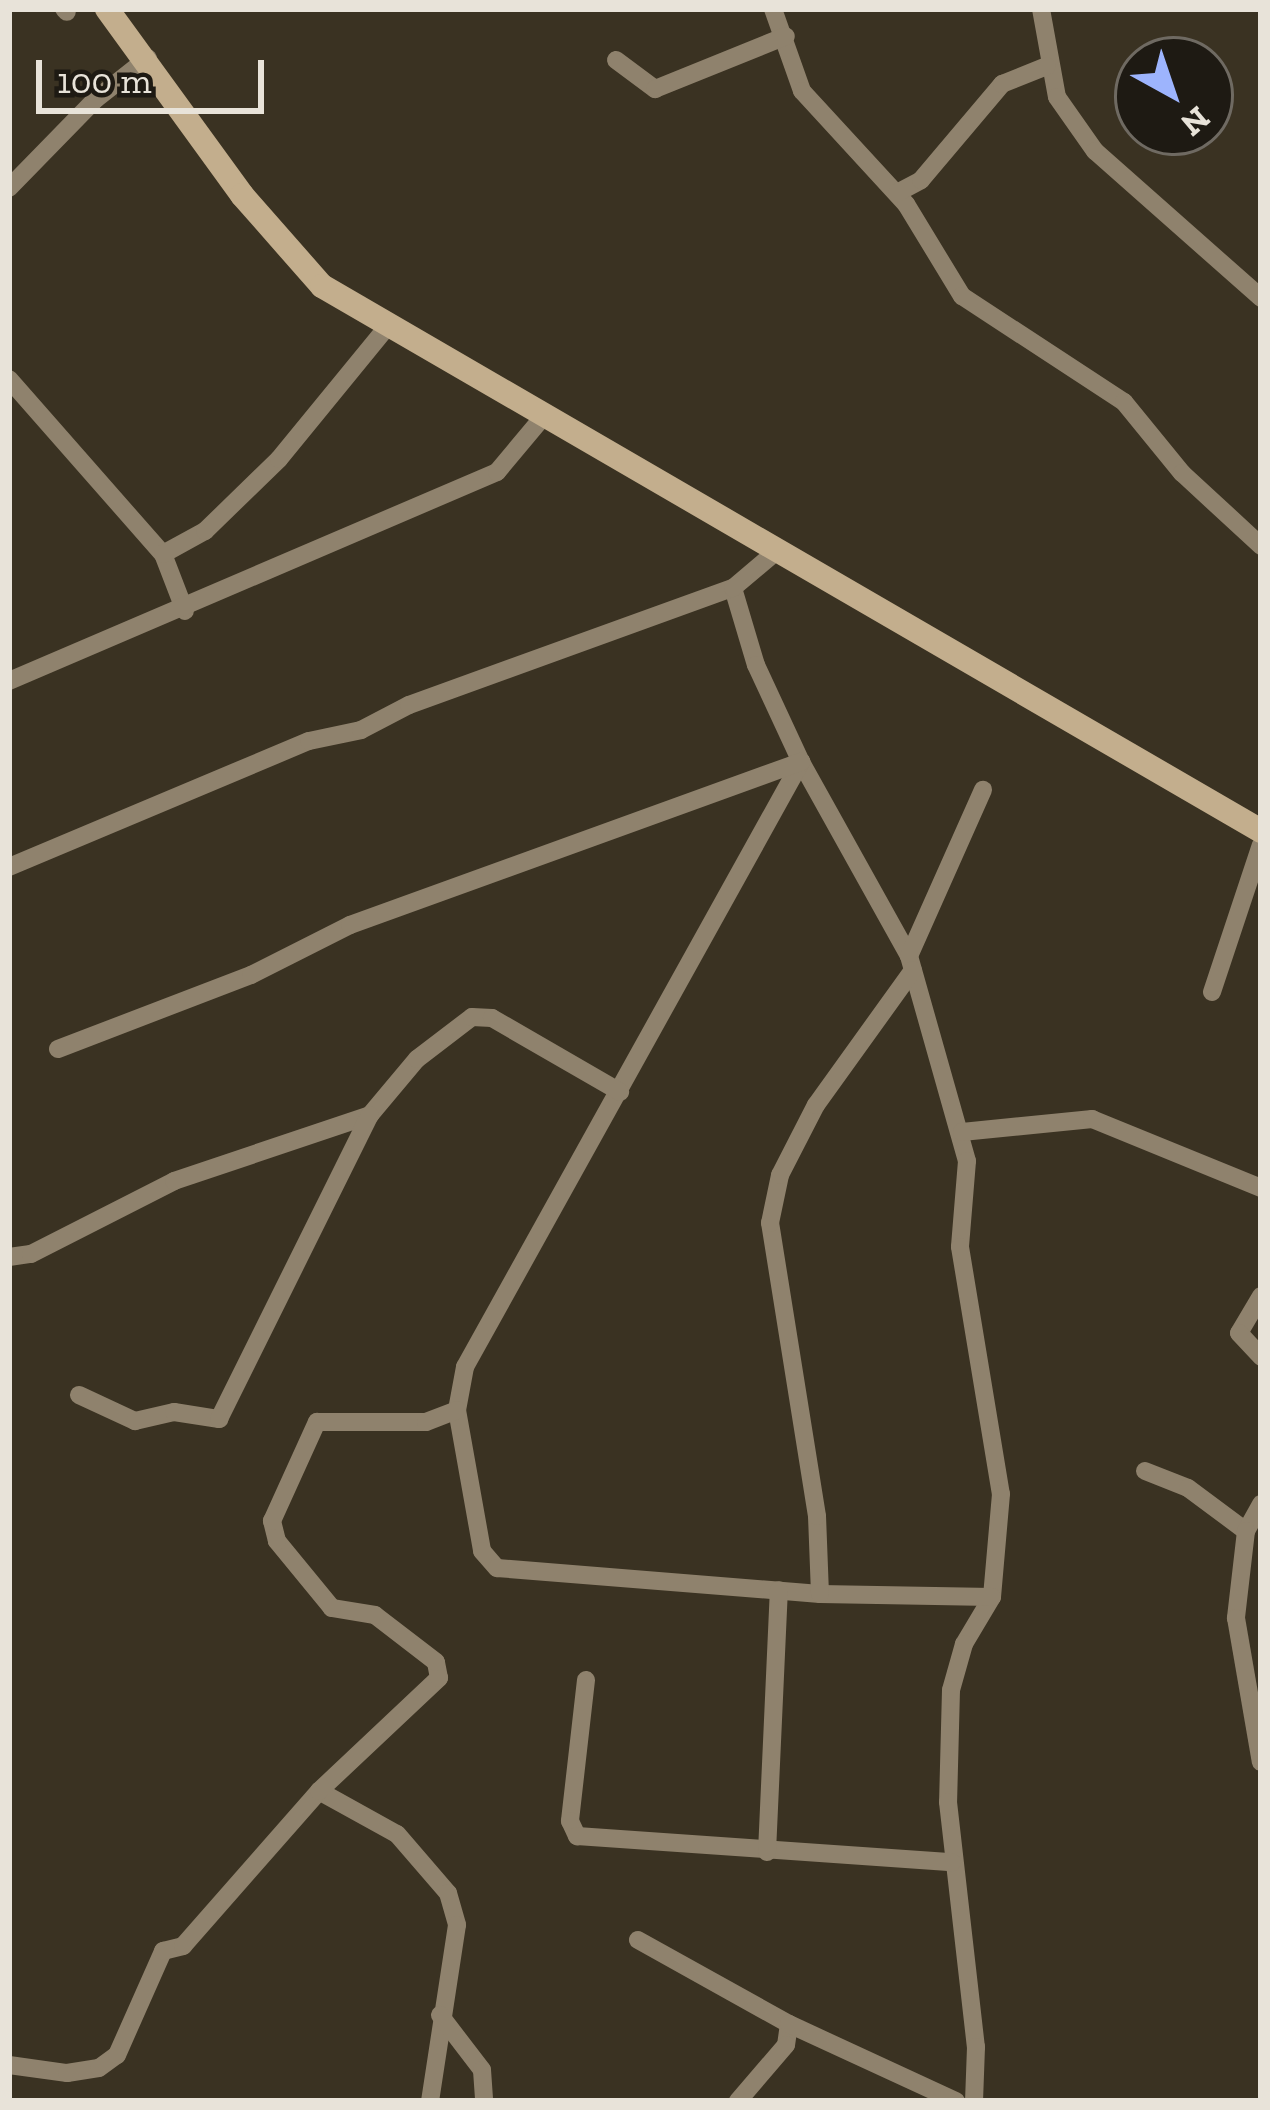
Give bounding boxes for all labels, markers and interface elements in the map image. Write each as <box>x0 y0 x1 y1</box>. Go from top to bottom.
scale bar <box>42 36 270 110</box>
north arrow <box>1114 36 1234 156</box>
text: 100 m <box>57 59 152 102</box>
text: N <box>1173 99 1218 145</box>

